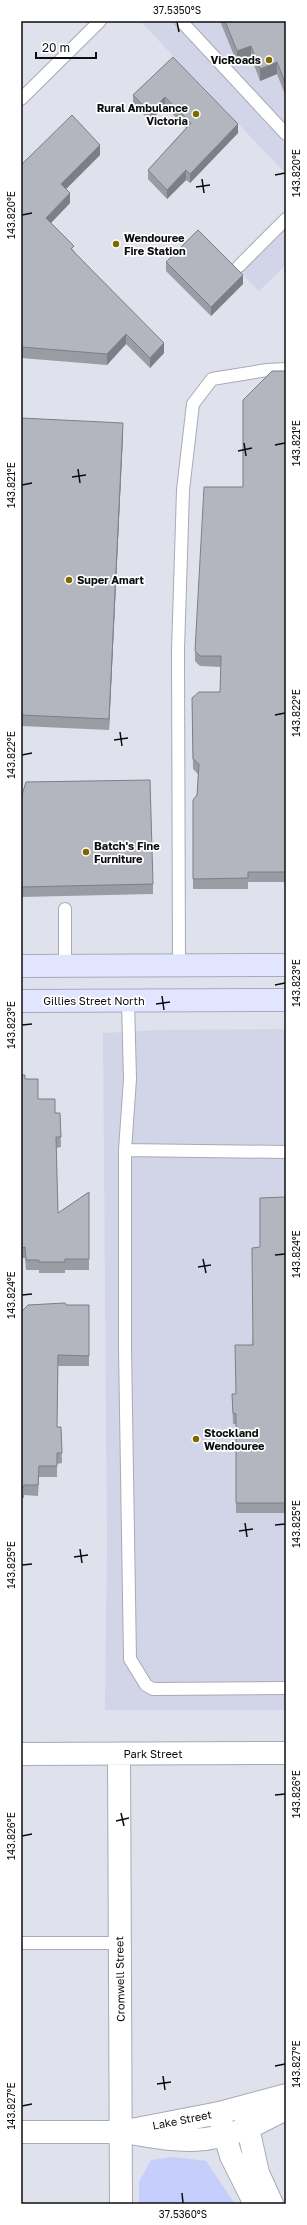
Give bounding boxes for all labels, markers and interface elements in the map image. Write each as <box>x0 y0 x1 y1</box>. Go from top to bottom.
text: 37.5350°S <box>153 4 201 16</box>
scale bar <box>36 34 96 60</box>
text: 20 m <box>42 40 70 55</box>
place label: VicRoads <box>210 53 261 66</box>
marker: VicRoads <box>264 55 274 65</box>
place label: Rural Ambulance Victoria <box>97 101 189 127</box>
marker: Rural Ambulance Victoria <box>191 109 201 119</box>
text: 143.820°E <box>290 149 302 197</box>
text: 143.820°E <box>5 191 17 239</box>
place label: Wendouree Fire Station <box>124 231 186 257</box>
marker: Wendouree Fire Station <box>111 239 121 249</box>
text: 143.821°E <box>290 420 302 466</box>
text: 143.821°E <box>5 462 17 508</box>
place label: Super Amart <box>77 573 145 586</box>
marker: Super Amart <box>64 575 74 585</box>
text: 143.822°E <box>290 689 302 737</box>
text: 143.822°E <box>5 731 17 779</box>
place label: Batch's Fine Furniture <box>94 839 160 865</box>
marker: Batch's Fine Furniture <box>81 847 91 857</box>
text: 143.823°E <box>290 959 302 1007</box>
street label: Gillies Street North <box>43 994 145 1007</box>
text: 143.823°E <box>5 1001 17 1049</box>
text: 143.824°E <box>290 1230 302 1278</box>
text: 143.824°E <box>5 1271 17 1319</box>
place label: Stockland Wendouree <box>204 1426 265 1452</box>
marker: Stockland Wendouree <box>191 1434 201 1444</box>
text: 143.825°E <box>290 1500 302 1548</box>
text: 143.825°E <box>5 1541 17 1589</box>
street label: Park Street <box>123 1747 183 1760</box>
text: 143.826°E <box>290 1770 302 1818</box>
text: 143.826°E <box>5 1812 17 1860</box>
street label: Cromwell Street <box>112 1936 127 2022</box>
text: 143.827°E <box>290 2041 302 2088</box>
text: 143.827°E <box>5 2083 17 2130</box>
street label: Lake Street <box>151 2107 213 2132</box>
text: 37.5360°S <box>159 2208 207 2220</box>

